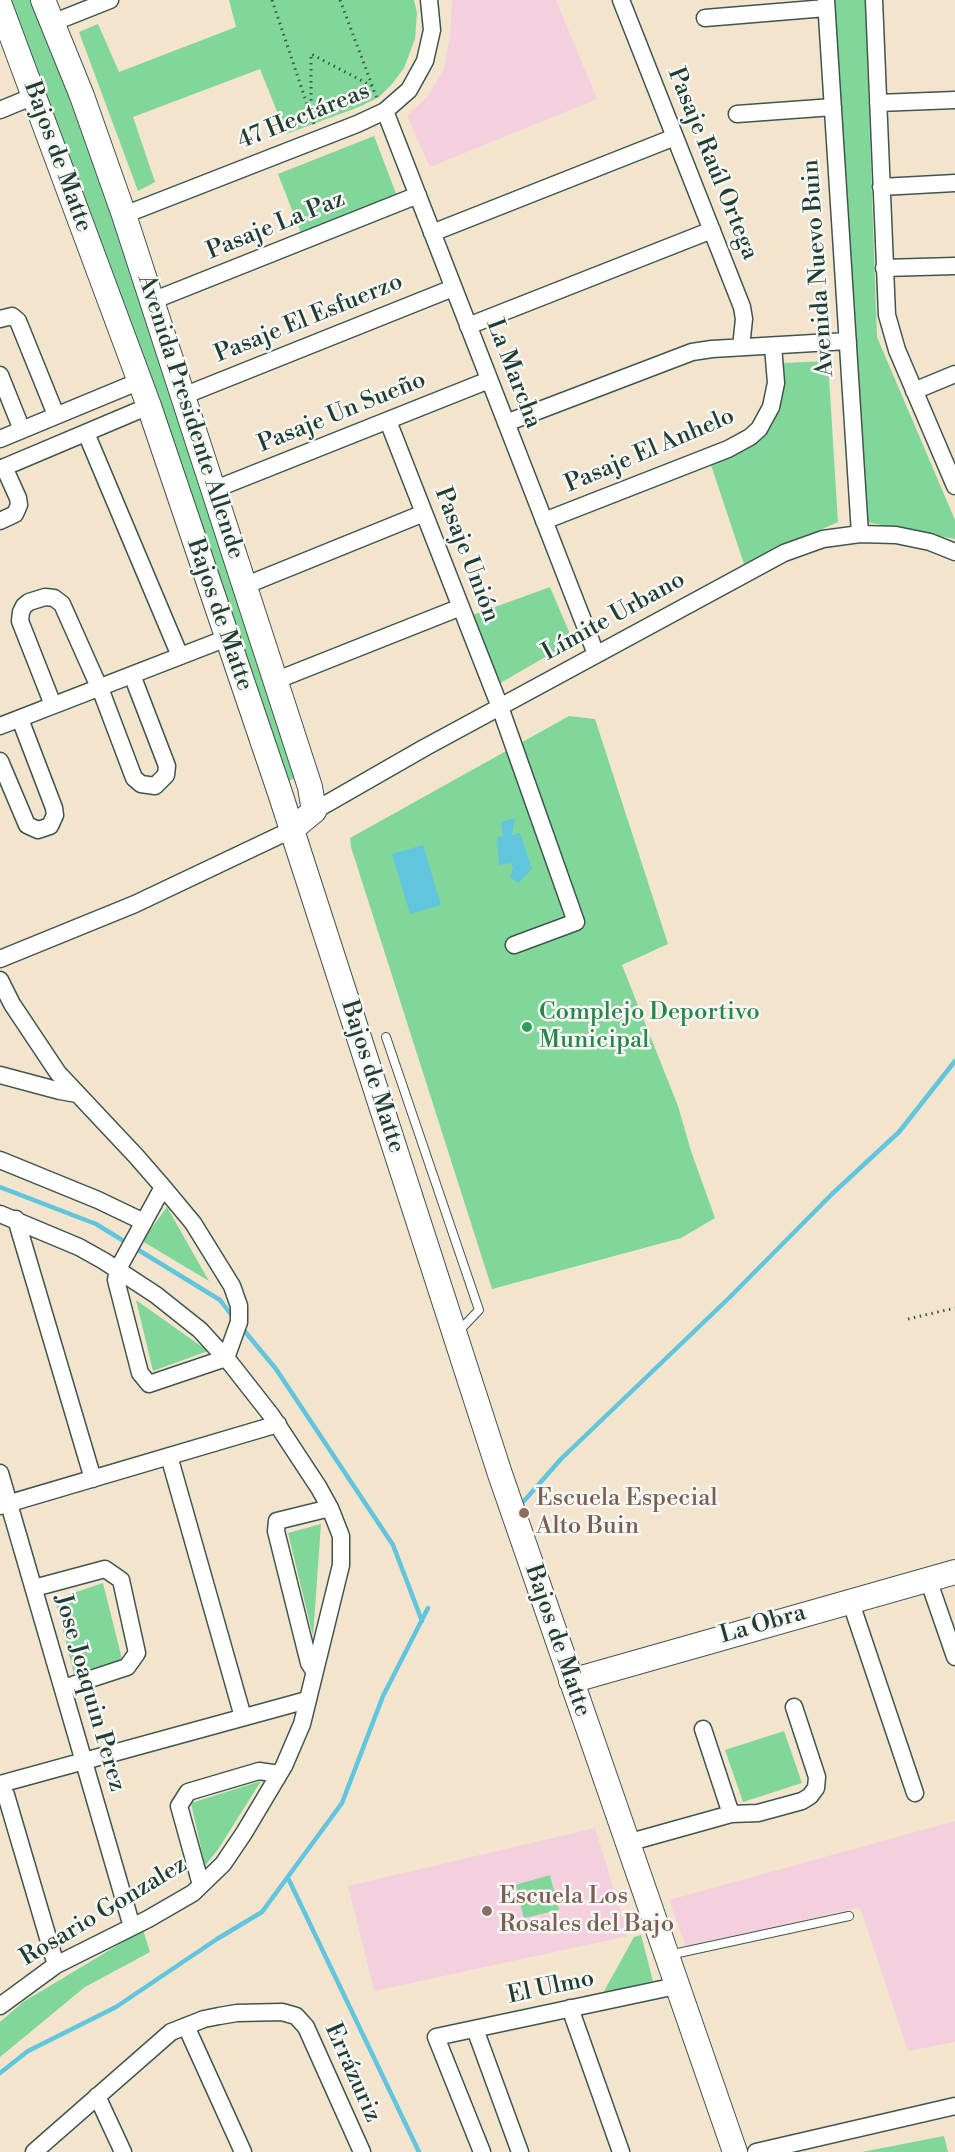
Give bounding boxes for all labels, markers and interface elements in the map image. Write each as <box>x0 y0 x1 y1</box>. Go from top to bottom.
street label: Pasaje Raúl Ortega <box>660 64 764 264</box>
street label: 47 Hectáreas <box>234 77 374 157</box>
street label: Bajos de Matte <box>16 78 98 236</box>
street label: Avenida Nuevo Buin <box>797 158 841 378</box>
street label: Pasaje La Paz <box>203 185 349 267</box>
street label: Pasaje El Esfuerzo <box>211 268 407 370</box>
street label: Avenida Presidente Allende <box>130 271 250 563</box>
street label: La Marcha <box>479 315 547 433</box>
street label: Pasaje Un Sueño <box>254 366 430 460</box>
street label: Pasaje El Anhelo <box>561 402 739 500</box>
street label: Pasaje Unión <box>427 484 505 626</box>
street label: Bajos de Matte <box>180 535 258 695</box>
street label: Límite Urbano <box>538 566 690 668</box>
street label: Bajos de Matte <box>334 997 410 1157</box>
place label: Complejo Deportivo Municipal <box>539 999 760 1055</box>
marker: Complejo Deportivo Municipal <box>520 1020 534 1034</box>
place label: Escuela Especial Alto Buin <box>536 1485 718 1541</box>
marker: Escuela Especial Alto Buin <box>517 1506 531 1520</box>
street label: Bajos de Matte <box>518 1561 596 1721</box>
street label: Jose Joaquin Perez <box>47 1591 131 1795</box>
street label: La Obra <box>717 1599 809 1651</box>
street label: Rosario Gonzalez <box>15 1851 193 1973</box>
place label: Escuela Los Rosales del Bajo <box>499 1883 674 1939</box>
marker: Escuela Los Rosales del Bajo <box>480 1904 494 1918</box>
street label: El Ulmo <box>505 1965 597 2011</box>
street label: Errázuriz <box>317 2019 387 2127</box>

